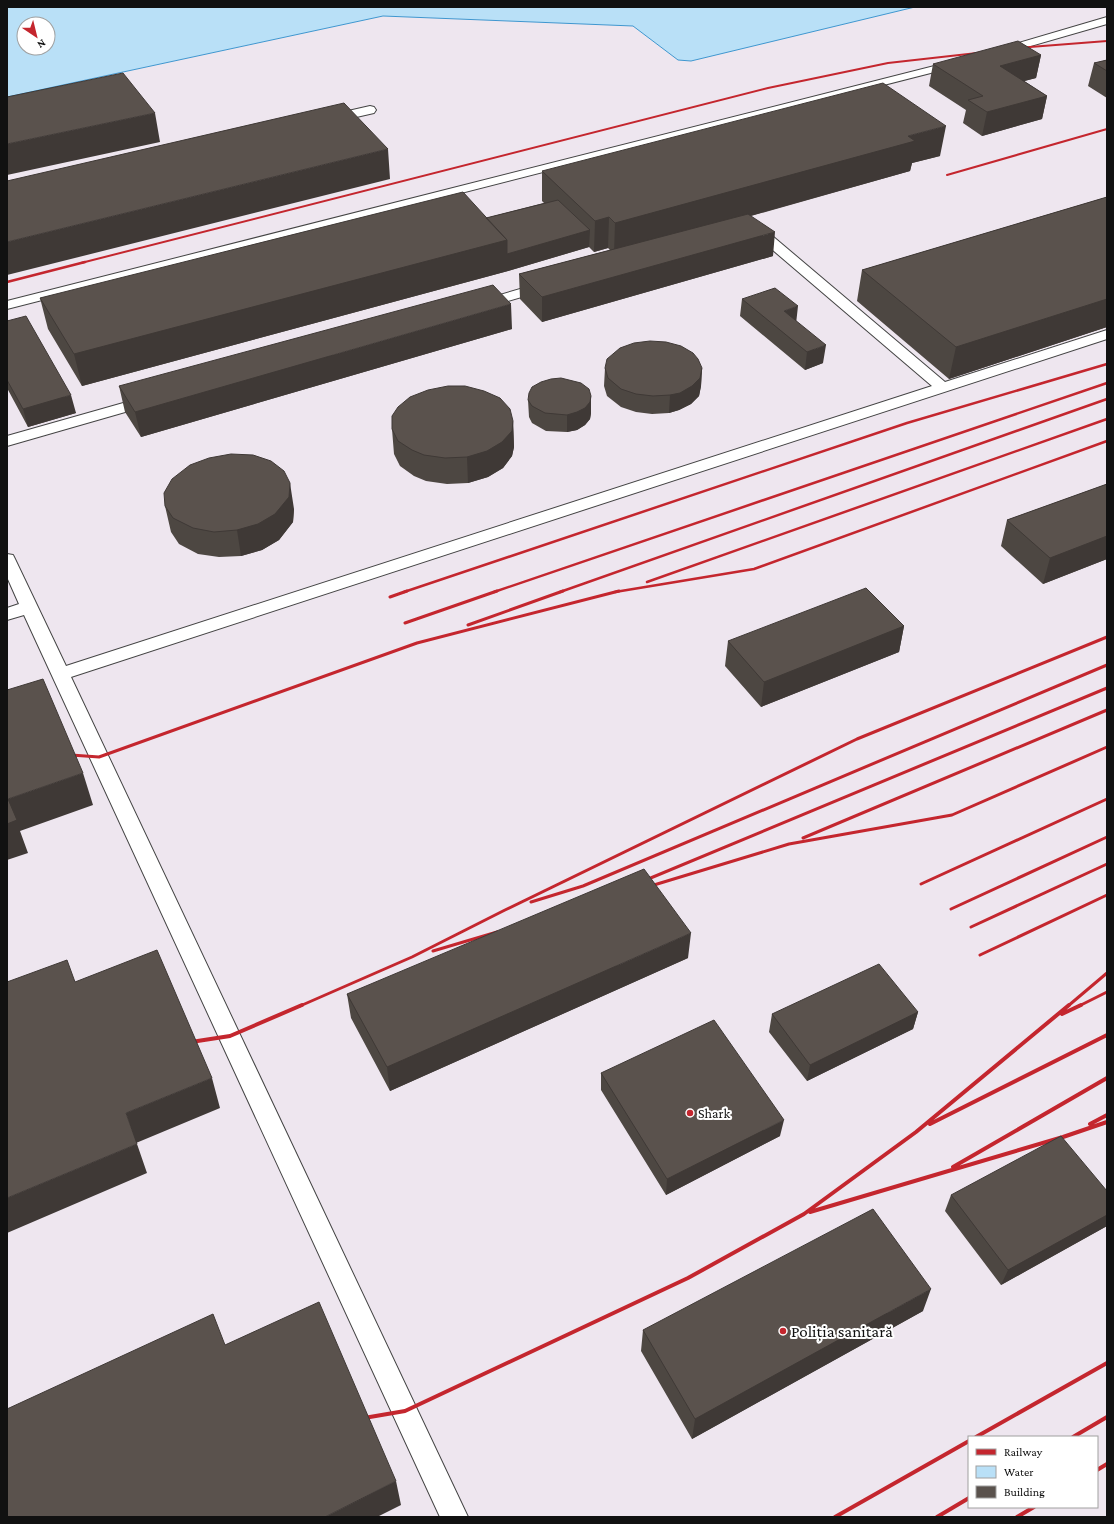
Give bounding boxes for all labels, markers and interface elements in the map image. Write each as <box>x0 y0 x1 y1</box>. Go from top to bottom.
north arrow <box>16 16 56 56</box>
text: N <box>35 37 48 52</box>
place label: Shark <box>698 1105 730 1121</box>
marker: Shark <box>685 1108 695 1118</box>
place label: Poliția sanitară <box>791 1322 893 1342</box>
marker: Poliția sanitară <box>778 1326 788 1336</box>
legend <box>968 1436 1098 1508</box>
text: Railway <box>1004 1445 1043 1459</box>
text: Water <box>1004 1465 1034 1479</box>
text: Building <box>1004 1485 1045 1499</box>

